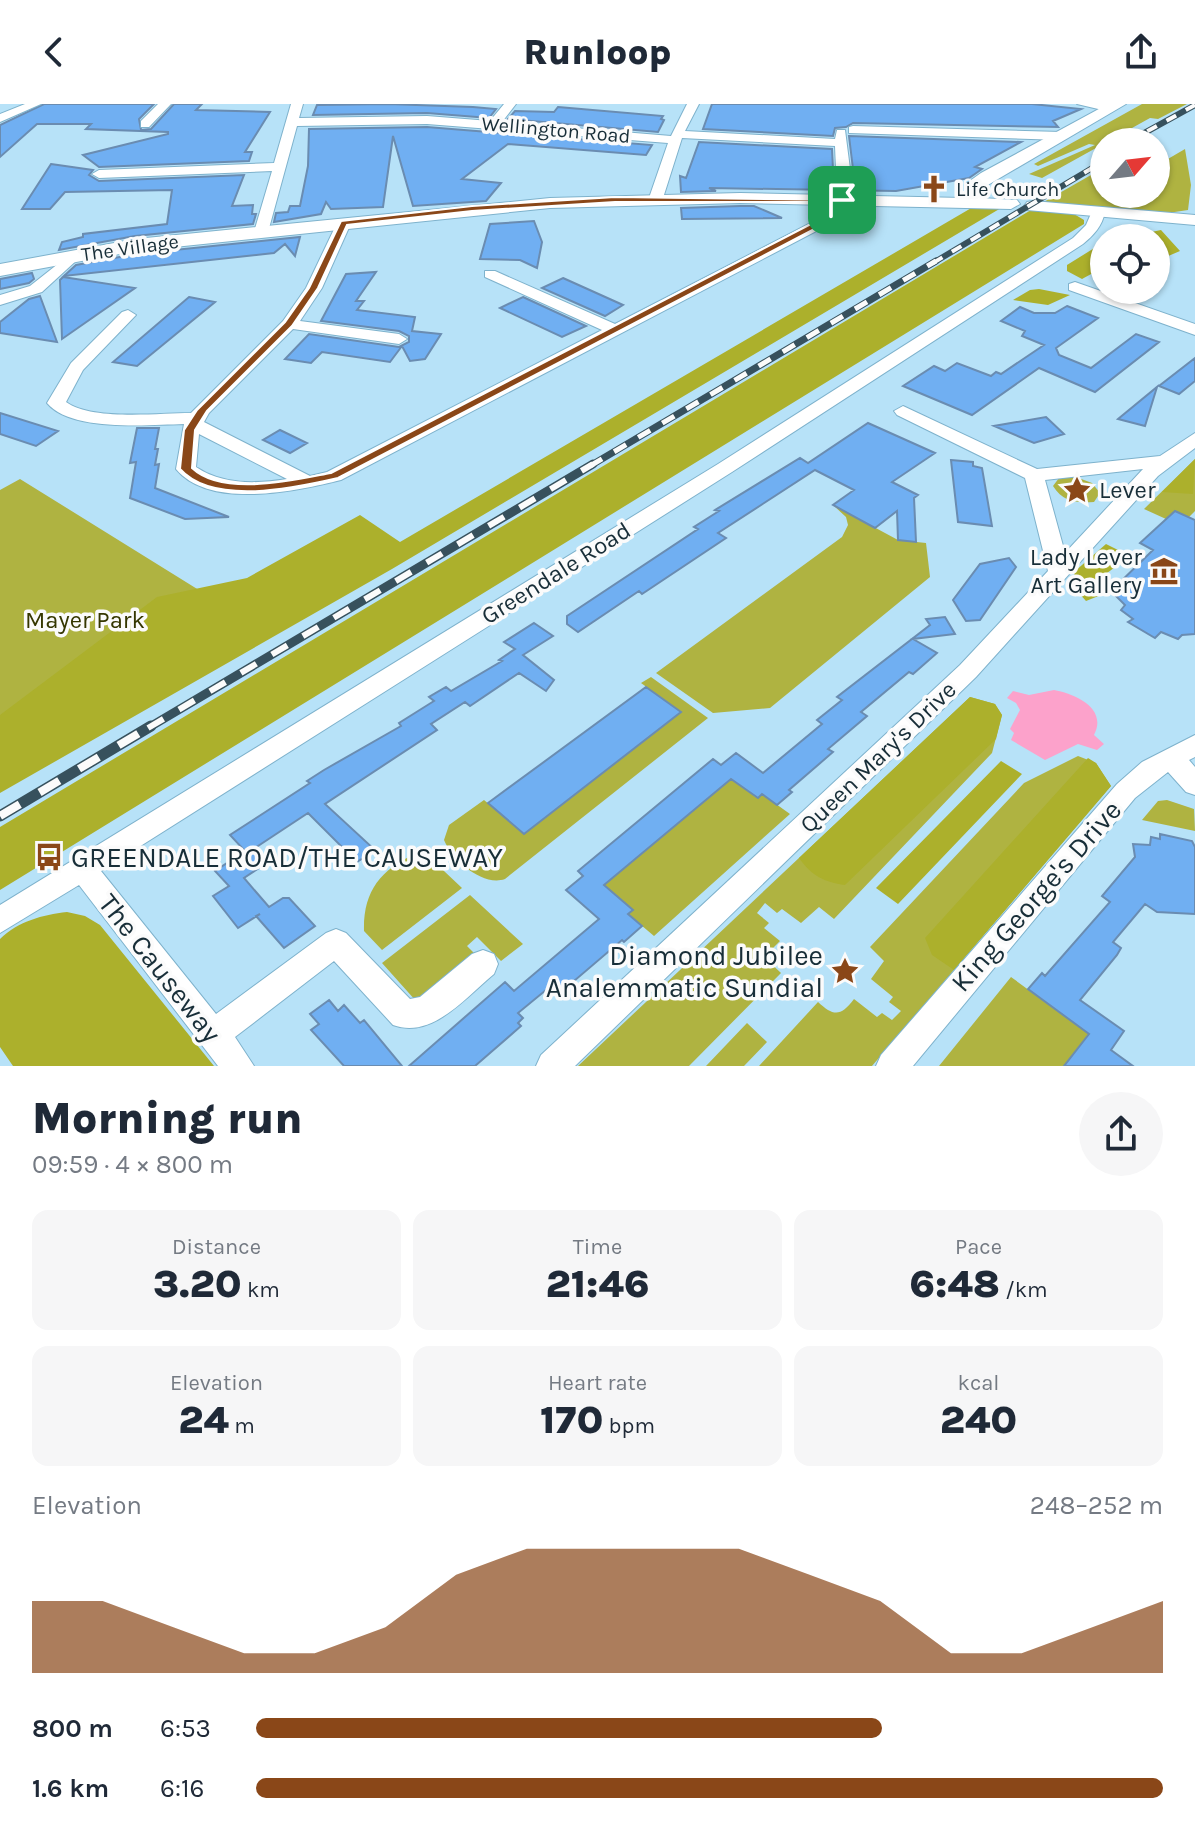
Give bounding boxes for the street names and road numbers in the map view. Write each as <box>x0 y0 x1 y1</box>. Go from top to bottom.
street label: Wellington Road <box>481 112 631 148</box>
street label: The Village <box>80 230 180 266</box>
street label: Greendale Road <box>476 516 636 630</box>
street label: Queen Mary's Drive <box>794 675 962 839</box>
street label: King George's Drive <box>944 794 1128 998</box>
street label: The Causeway <box>92 887 228 1049</box>

